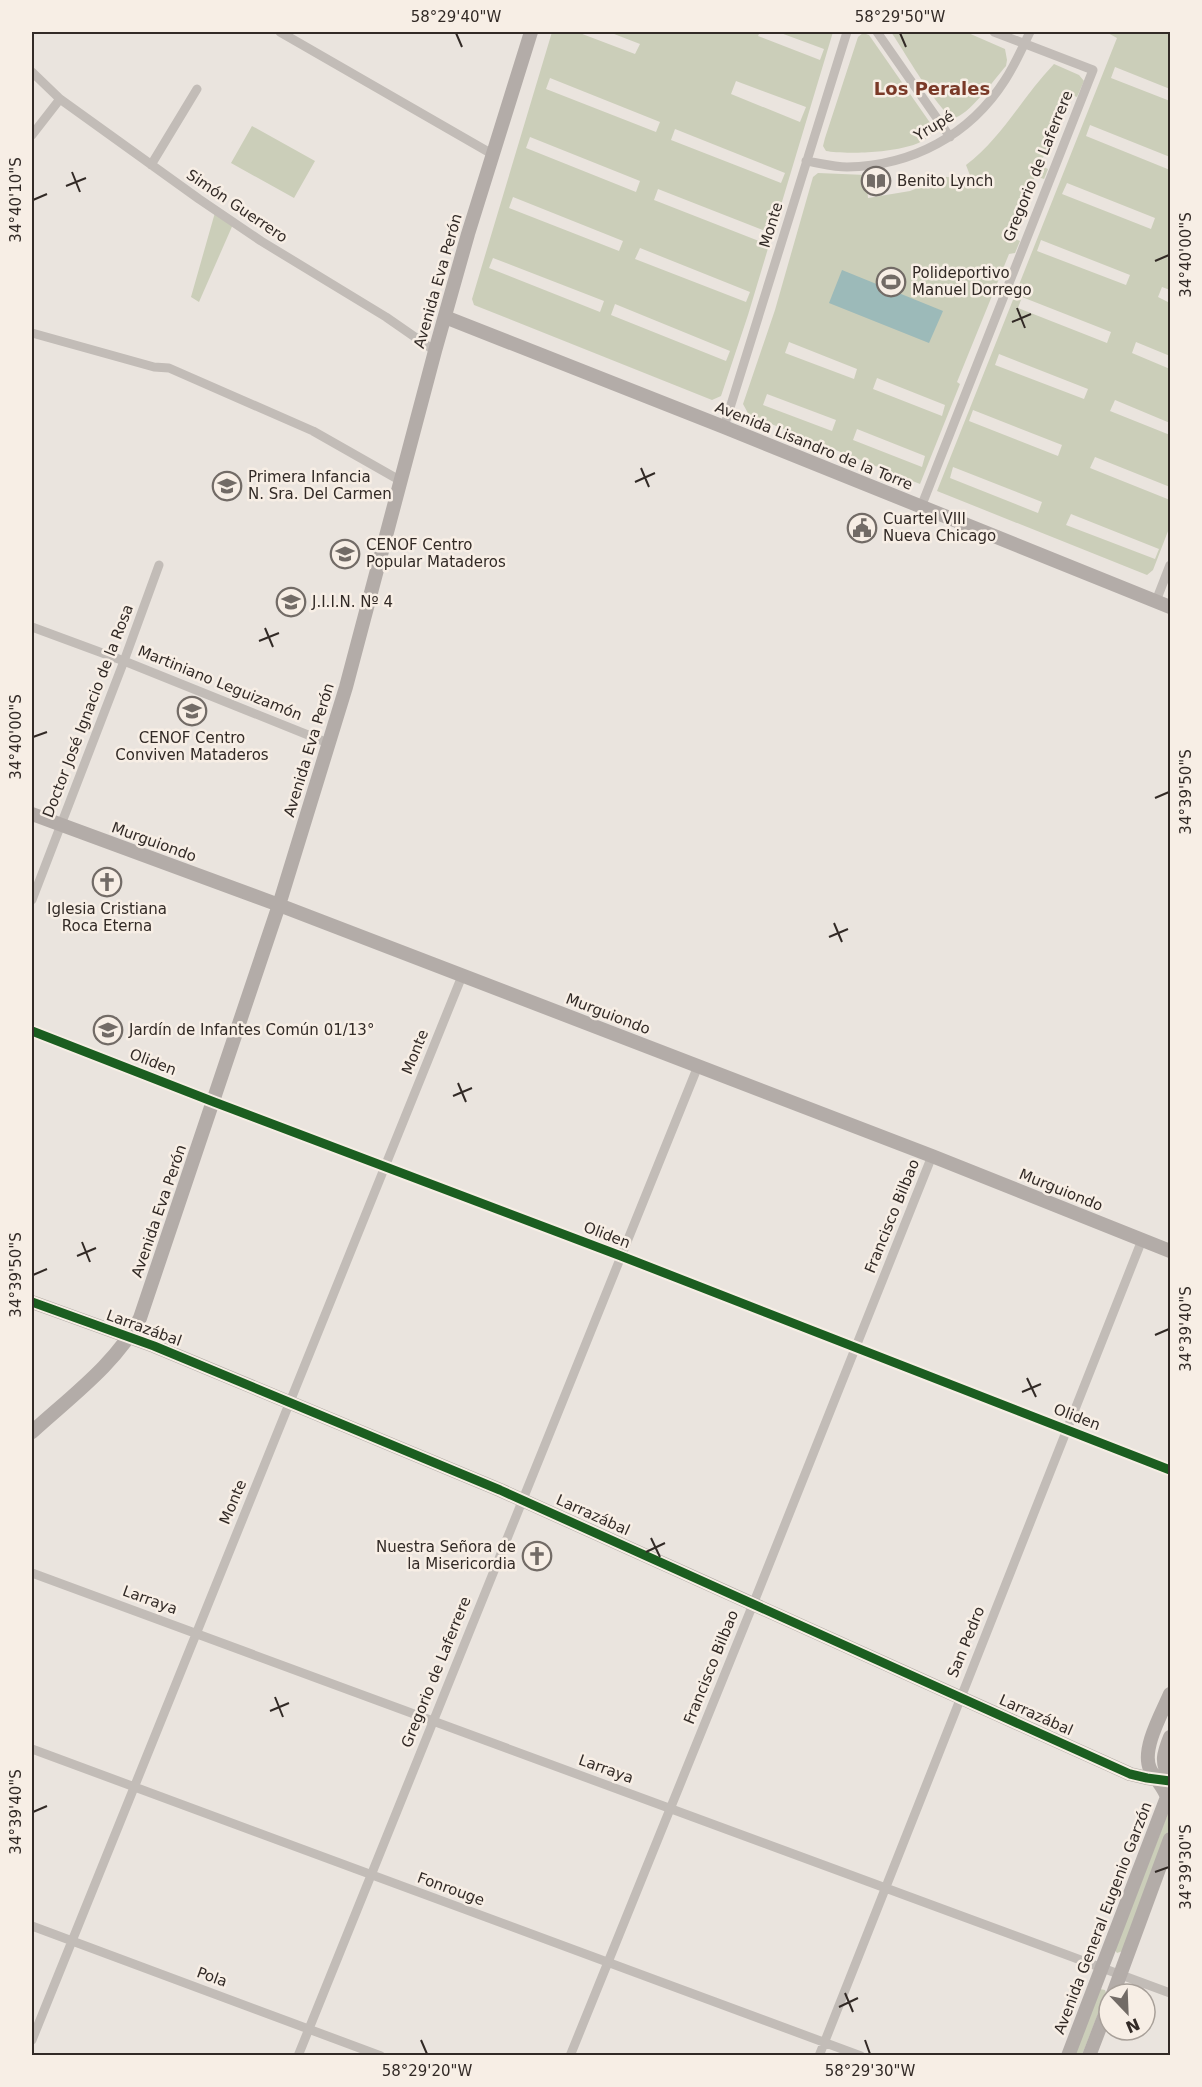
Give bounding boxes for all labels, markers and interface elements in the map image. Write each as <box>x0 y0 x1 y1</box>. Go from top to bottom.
text: 58°29'40"W <box>411 8 501 26</box>
text: 58°29'50"W <box>855 8 945 26</box>
district label: Los Perales <box>874 78 990 99</box>
street label: Gregorio de Laferrere <box>999 88 1077 244</box>
street label: Yrupé <box>910 107 957 145</box>
text: 34°40'10"S <box>7 157 25 243</box>
library icon: Benito Lynch <box>860 165 892 197</box>
street label: Simón Guerrero <box>183 166 291 246</box>
place label: Benito Lynch <box>897 172 993 190</box>
street label: Monte <box>756 200 786 250</box>
street label: Avenida Eva Perón <box>410 212 466 350</box>
text: 34°40'00"S <box>1177 212 1195 298</box>
place label: Polideportivo Manuel Dorrego <box>912 264 1032 299</box>
sports icon: Polideportivo Manuel Dorrego <box>875 266 907 298</box>
street label: Avenida Lisandro de la Torre <box>713 398 915 494</box>
place label: Primera Infancia N. Sra. Del Carmen <box>248 468 392 503</box>
school or university icon: Primera Infancia N. Sra. Del Carmen <box>211 470 243 502</box>
place label: Cuartel VIII Nueva Chicago <box>883 510 996 545</box>
public building icon: Cuartel VIII Nueva Chicago <box>846 512 878 544</box>
place label: CENOF Centro Popular Mataderos <box>366 536 506 571</box>
school or university icon: CENOF Centro Popular Mataderos <box>329 538 361 570</box>
school or university icon: J.I.I.N. Nº 4 <box>275 586 307 618</box>
place label: J.I.I.N. Nº 4 <box>311 593 393 611</box>
street label: Doctor José Ignacio de la Rosa <box>39 602 137 820</box>
street label: Martiniano Leguizamón <box>135 642 305 724</box>
street label: Avenida Eva Perón <box>280 681 338 819</box>
text: 34°40'00"S <box>7 694 25 780</box>
school or university icon: CENOF Centro Conviven Mataderos <box>176 695 208 727</box>
place label: CENOF Centro Conviven Mataderos <box>115 729 269 764</box>
text: 34°39'50"S <box>1177 749 1195 835</box>
street label: Murguiondo <box>109 818 199 866</box>
church icon: Iglesia Cristiana Roca Eterna <box>91 866 123 898</box>
place label: Iglesia Cristiana Roca Eterna <box>47 900 167 935</box>
street label: Murguiondo <box>563 990 653 1038</box>
school or university icon: Jardín de Infantes Común 01/13° <box>92 1014 124 1046</box>
place label: Jardín de Infantes Común 01/13° <box>128 1021 374 1039</box>
street label: Monte <box>398 1027 432 1077</box>
street label: Oliden <box>127 1045 179 1079</box>
street label: Avenida Eva Perón <box>128 1142 190 1280</box>
street label: Francisco Bilbao <box>861 1156 923 1276</box>
street label: Murguiondo <box>1016 1165 1106 1215</box>
street label: Oliden <box>581 1218 633 1252</box>
text: 34°39'50"S <box>7 1232 25 1318</box>
text: 34°39'40"S <box>1177 1286 1195 1372</box>
street label: Larrazábal <box>104 1306 184 1350</box>
street label: Oliden <box>1051 1400 1103 1434</box>
street label: Monte <box>216 1477 250 1527</box>
street label: Larrazábal <box>553 1491 633 1539</box>
place label: Nuestra Señora de la Misericordia <box>376 1538 516 1573</box>
church icon: Nuestra Señora de la Misericordia <box>521 1540 553 1572</box>
street label: Larraya <box>120 1582 180 1618</box>
street label: Gregorio de Laferrere <box>397 1594 475 1750</box>
street label: San Pedro <box>944 1604 988 1680</box>
street label: Francisco Bilbao <box>680 1607 742 1727</box>
street label: Larrazábal <box>996 1691 1076 1739</box>
street label: Larraya <box>576 1751 636 1787</box>
text: 34°39'40"S <box>7 1769 25 1855</box>
street label: Avenida General Eugenio Garzón <box>1050 1799 1156 2037</box>
text: 34°39'30"S <box>1177 1824 1195 1910</box>
street label: Fonrouge <box>415 1869 487 1909</box>
street label: Pola <box>194 1963 230 1991</box>
north arrow <box>1097 1982 1157 2042</box>
text: N <box>1123 2014 1143 2037</box>
text: 58°29'20"W <box>382 2062 472 2080</box>
text: 58°29'30"W <box>825 2062 915 2080</box>

